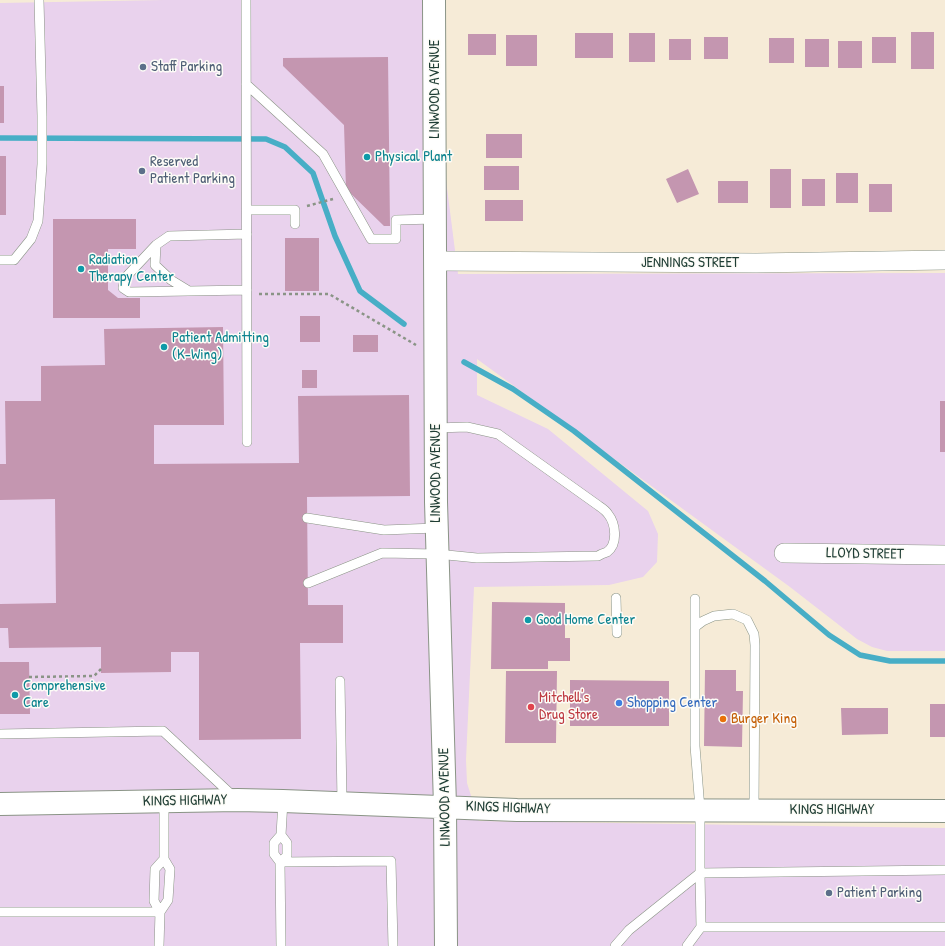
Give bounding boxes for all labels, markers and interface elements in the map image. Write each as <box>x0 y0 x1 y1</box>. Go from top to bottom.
street label: LINWOOD AVENUE <box>426 40 444 138</box>
place label: Staff Parking <box>151 58 222 76</box>
marker: Staff Parking <box>138 62 148 72</box>
place label: Physical Plant <box>375 148 452 166</box>
marker: Physical Plant <box>362 152 372 162</box>
place label: Reserved Patient Parking <box>150 153 235 188</box>
marker: Reserved Patient Parking <box>137 166 147 176</box>
place label: Radiation Therapy Center <box>89 251 174 286</box>
street label: JENNINGS STREET <box>641 254 739 272</box>
marker: Radiation Therapy Center <box>76 264 86 274</box>
place label: Patient Admitting (K-Wing) <box>172 329 269 364</box>
marker: Patient Admitting (K-Wing) <box>159 342 169 352</box>
street label: LINWOOD AVENUE <box>427 424 445 522</box>
street label: LLOYD STREET <box>826 544 904 564</box>
place label: Good Home Center <box>536 611 635 629</box>
marker: Good Home Center <box>523 615 533 625</box>
place label: Comprehensive Care <box>23 677 106 712</box>
place label: Mitchell's Drug Store <box>539 689 598 724</box>
marker: Comprehensive Care <box>10 690 20 700</box>
place label: Shopping Center <box>627 694 717 712</box>
marker: Shopping Center <box>614 698 624 708</box>
marker: Mitchell's Drug Store <box>526 702 536 712</box>
place label: Burger King <box>731 710 797 728</box>
marker: Burger King <box>718 714 728 724</box>
street label: LINWOOD AVENUE <box>435 747 455 847</box>
street label: KINGS HIGHWAY <box>142 791 228 811</box>
street label: KINGS HIGHWAY <box>465 798 551 818</box>
street label: KINGS HIGHWAY <box>790 801 874 819</box>
place label: Patient Parking <box>837 884 922 902</box>
marker: Patient Parking <box>824 888 834 898</box>

